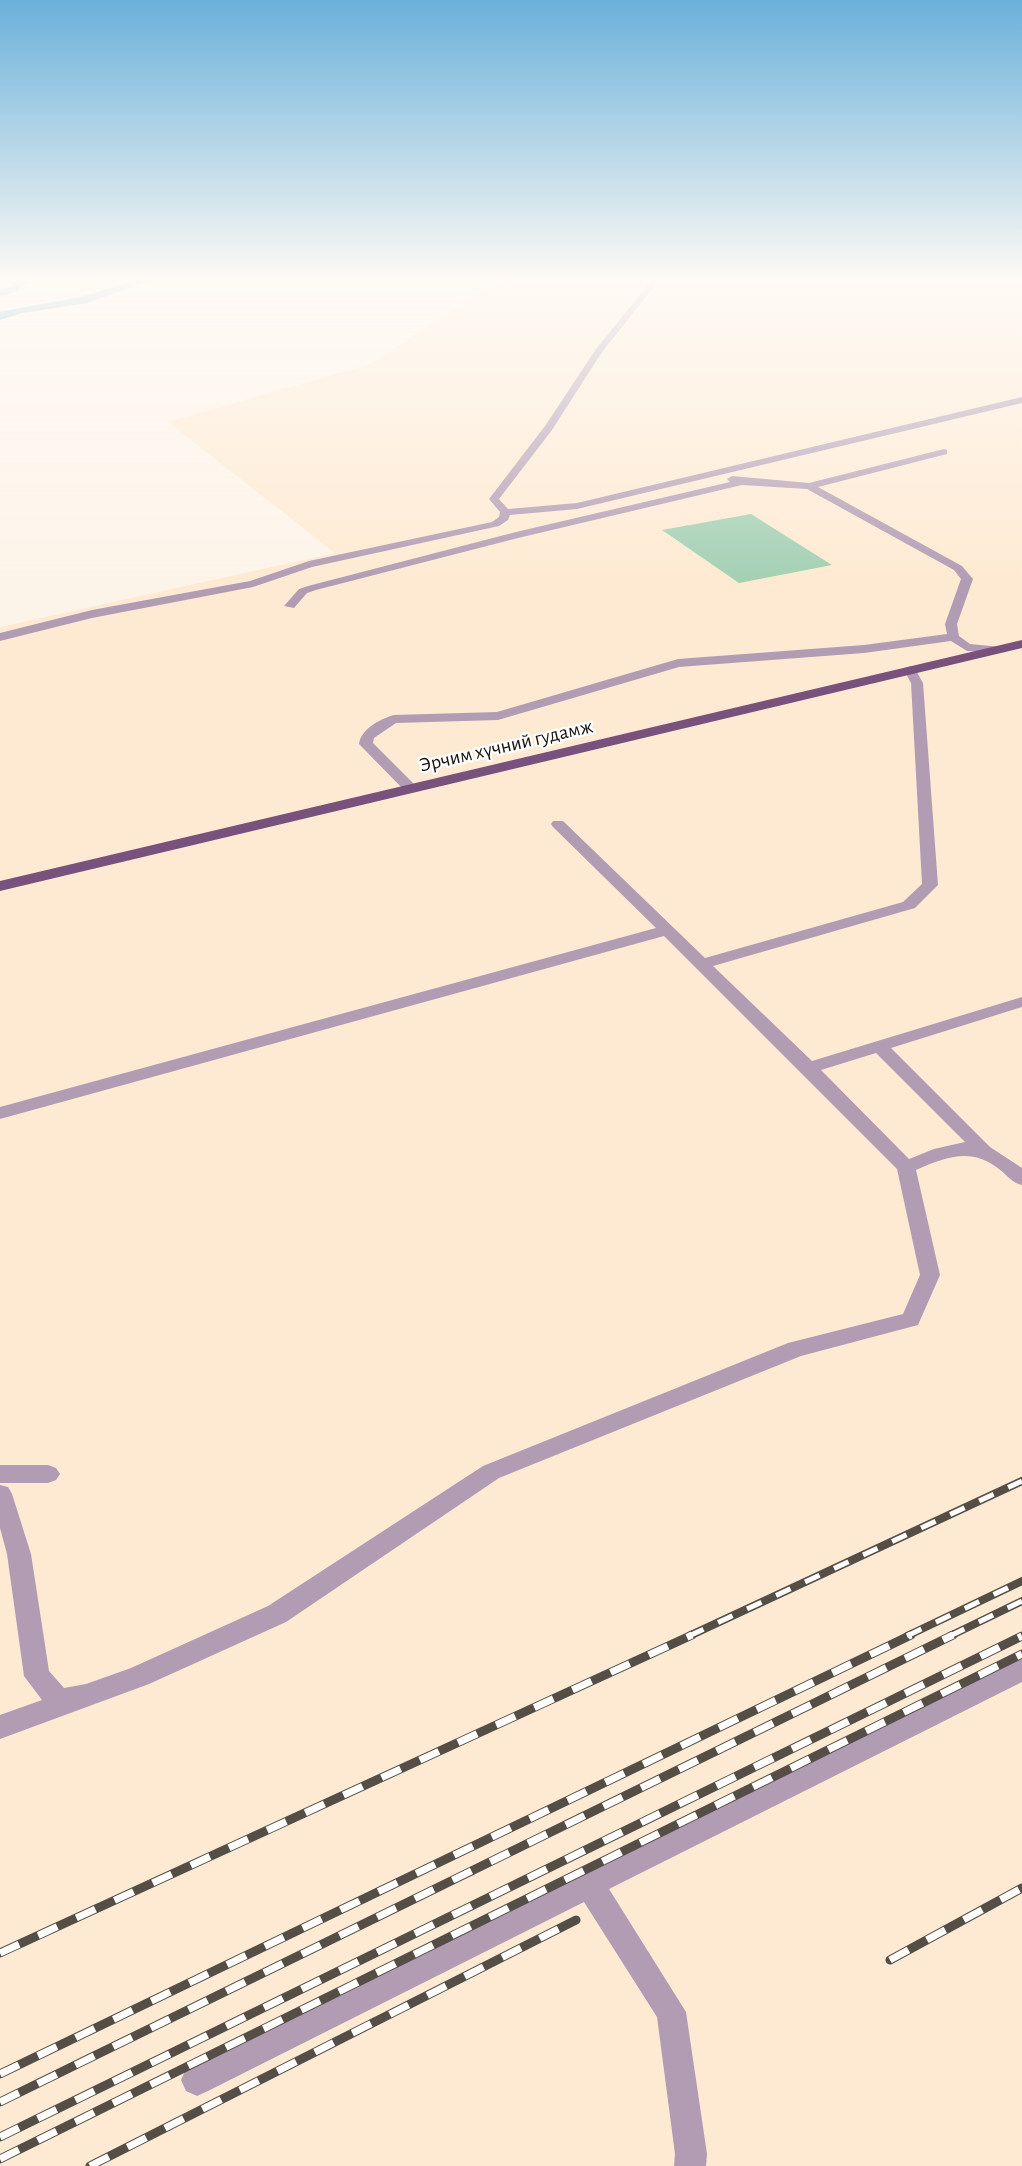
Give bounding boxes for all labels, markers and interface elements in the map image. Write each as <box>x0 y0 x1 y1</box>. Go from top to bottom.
street label: Эрчим хүчний гудамж <box>417 714 595 778</box>

